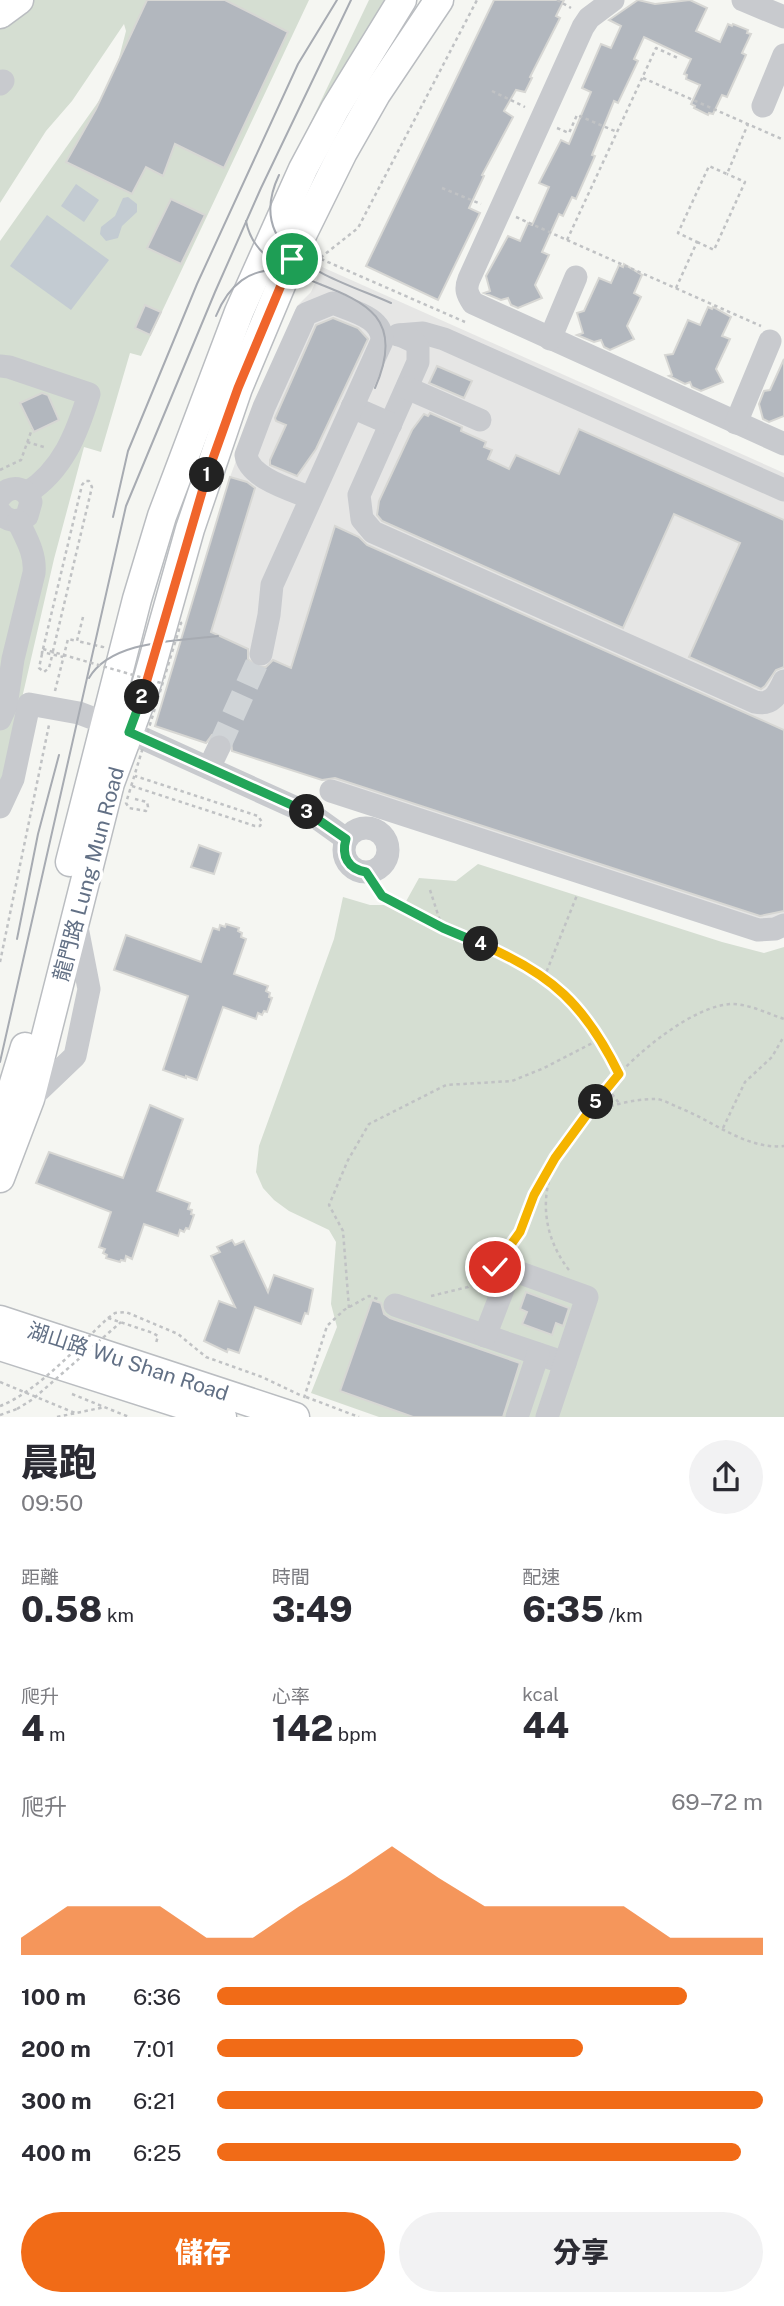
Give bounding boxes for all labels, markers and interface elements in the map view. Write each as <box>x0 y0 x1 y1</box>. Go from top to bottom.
pin <box>262 229 322 289</box>
icon: arrive <box>273 240 311 278</box>
pin: 1 <box>190 458 224 492</box>
text: 1 <box>202 463 211 485</box>
pin: 2 <box>124 680 160 714</box>
text: 2 <box>135 685 148 707</box>
street label: 龍門路 Lung Mun Road <box>48 764 129 984</box>
pin: 3 <box>290 794 324 830</box>
text: 3 <box>300 800 313 822</box>
pin: 4 <box>463 926 498 962</box>
text: 4 <box>474 932 487 954</box>
pin: 5 <box>578 1084 614 1120</box>
text: 5 <box>589 1090 602 1112</box>
pin <box>465 1237 525 1297</box>
icon: check <box>476 1248 514 1286</box>
street label: 湖山路 Wu Shan Road <box>24 1317 232 1406</box>
text: 晨跑 <box>21 1440 97 1485</box>
button: share <box>689 1440 763 1514</box>
text: 09:50 <box>21 1489 83 1516</box>
text: 距離 <box>21 1566 59 1588</box>
text: 時間 <box>272 1566 310 1588</box>
text: 配速 <box>522 1566 560 1588</box>
text: 0.58 <box>21 1589 102 1630</box>
text: 3:49 <box>272 1589 353 1630</box>
text: 6:35 <box>522 1589 604 1630</box>
text: km <box>102 1604 134 1626</box>
text: /km <box>604 1604 643 1626</box>
text: kcal <box>522 1683 559 1705</box>
text: 爬升 <box>21 1685 59 1707</box>
text: 心率 <box>272 1685 310 1707</box>
text: 44 <box>522 1705 569 1746</box>
text: 4 <box>21 1708 44 1749</box>
text: 142 <box>272 1708 333 1749</box>
text: m <box>44 1723 65 1745</box>
text: bpm <box>333 1723 377 1745</box>
text: 69–72 m <box>671 1788 763 1815</box>
text: 爬升 <box>21 1793 67 1820</box>
text: 100 m <box>21 1983 86 2010</box>
text: 6:36 <box>133 1983 181 2010</box>
text: 200 m <box>21 2035 91 2062</box>
text: 7:01 <box>133 2035 175 2062</box>
text: 300 m <box>21 2087 92 2114</box>
text: 6:21 <box>133 2087 176 2114</box>
text: 400 m <box>21 2139 91 2166</box>
text: 6:25 <box>133 2139 181 2166</box>
button: 儲存 <box>21 2212 385 2292</box>
button: 分享 <box>399 2212 763 2292</box>

